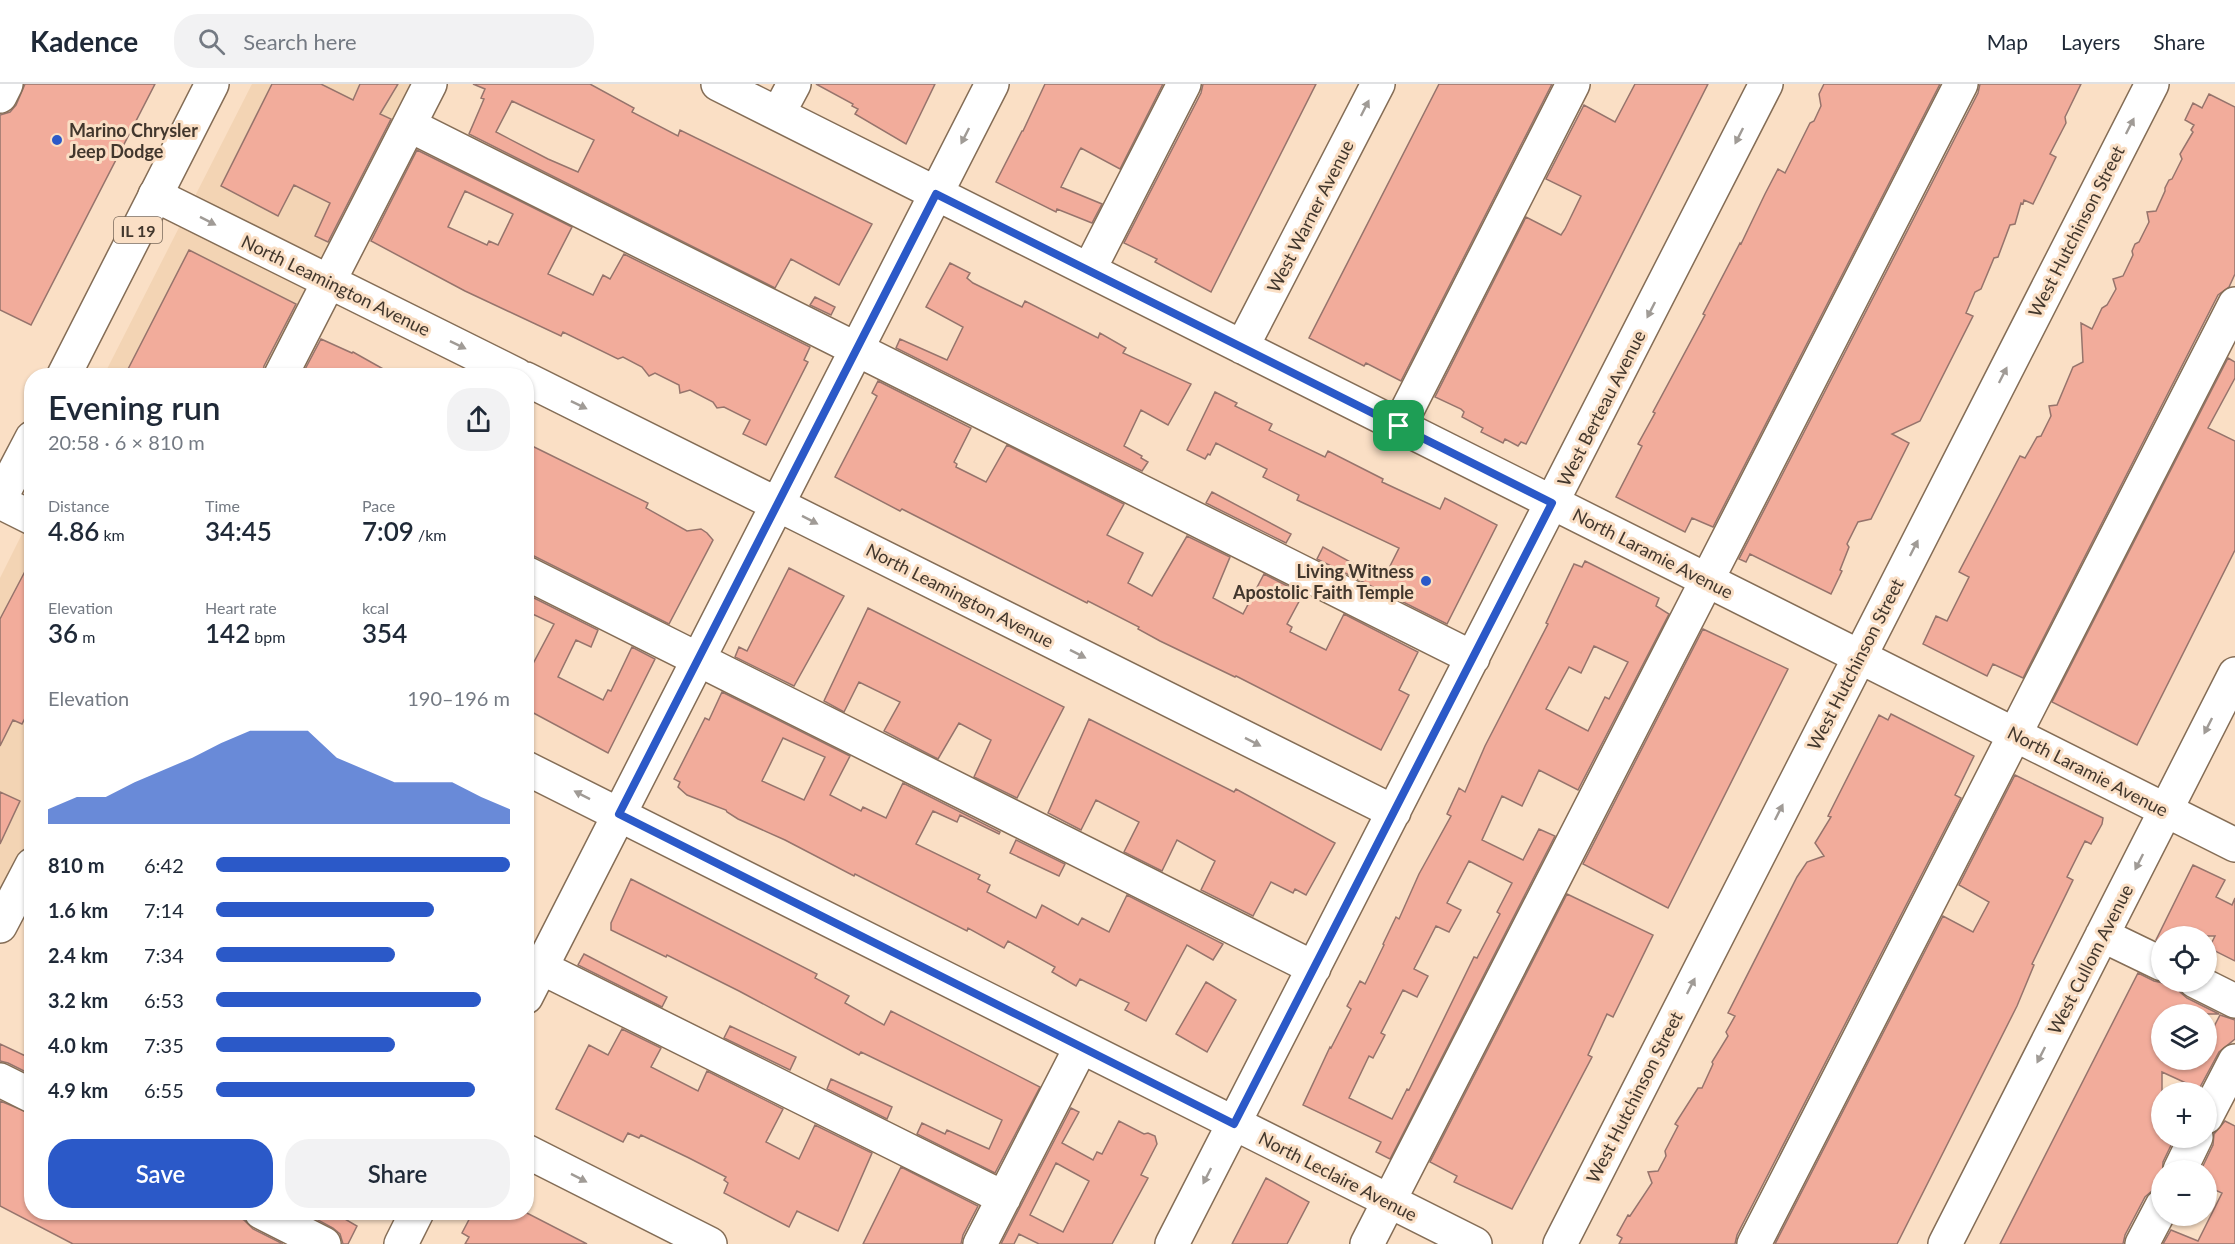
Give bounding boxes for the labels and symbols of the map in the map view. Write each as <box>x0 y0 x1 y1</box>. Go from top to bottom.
one-way arrow <box>1360 100 1370 117</box>
one-way arrow <box>2125 118 2135 135</box>
place label: Marino Chrysler Jeep Dodge <box>69 119 198 162</box>
one-way arrow <box>961 127 971 145</box>
one-way arrow <box>1735 127 1745 145</box>
marker: Marino Chrysler Jeep Dodge <box>50 133 64 147</box>
street label: West Warner Avenue <box>1262 136 1358 296</box>
street label: West Hutchinson Street <box>2023 141 2129 320</box>
one-way arrow <box>199 216 216 226</box>
road number: IL 19 <box>114 217 162 243</box>
street label: North Leamington Avenue <box>238 230 434 340</box>
one-way arrow <box>1646 301 1655 318</box>
street label: West Berteau Avenue <box>1552 326 1650 490</box>
one-way arrow <box>449 341 466 350</box>
one-way arrow <box>1998 366 2007 383</box>
pin <box>1373 400 1424 451</box>
one-way arrow <box>570 401 587 410</box>
street label: North Laramie Avenue <box>1569 503 1737 603</box>
one-way arrow <box>801 516 818 525</box>
street label: North Leamington Avenue <box>863 538 1057 652</box>
one-way arrow <box>1909 539 1919 556</box>
place label: Living Witness Apostolic Faith Temple <box>1232 560 1414 603</box>
marker: Living Witness Apostolic Faith Temple <box>1419 574 1433 588</box>
street label: West Hutchinson Street <box>1802 574 1908 753</box>
one-way arrow <box>1070 650 1087 659</box>
one-way arrow <box>2203 718 2213 735</box>
street label: North Laramie Avenue <box>2004 721 2172 821</box>
one-way arrow <box>1244 737 1261 746</box>
one-way arrow <box>573 791 590 800</box>
one-way arrow <box>1774 803 1784 820</box>
one-way arrow <box>2134 854 2143 871</box>
street label: West Cullom Avenue <box>2043 880 2137 1038</box>
one-way arrow <box>1686 977 1696 994</box>
street label: West Hutchinson Street <box>1581 1007 1687 1186</box>
one-way arrow <box>2036 1047 2046 1064</box>
street label: North Leclaire Avenue <box>1255 1127 1421 1225</box>
one-way arrow <box>1203 1167 1212 1184</box>
one-way arrow <box>570 1173 587 1182</box>

